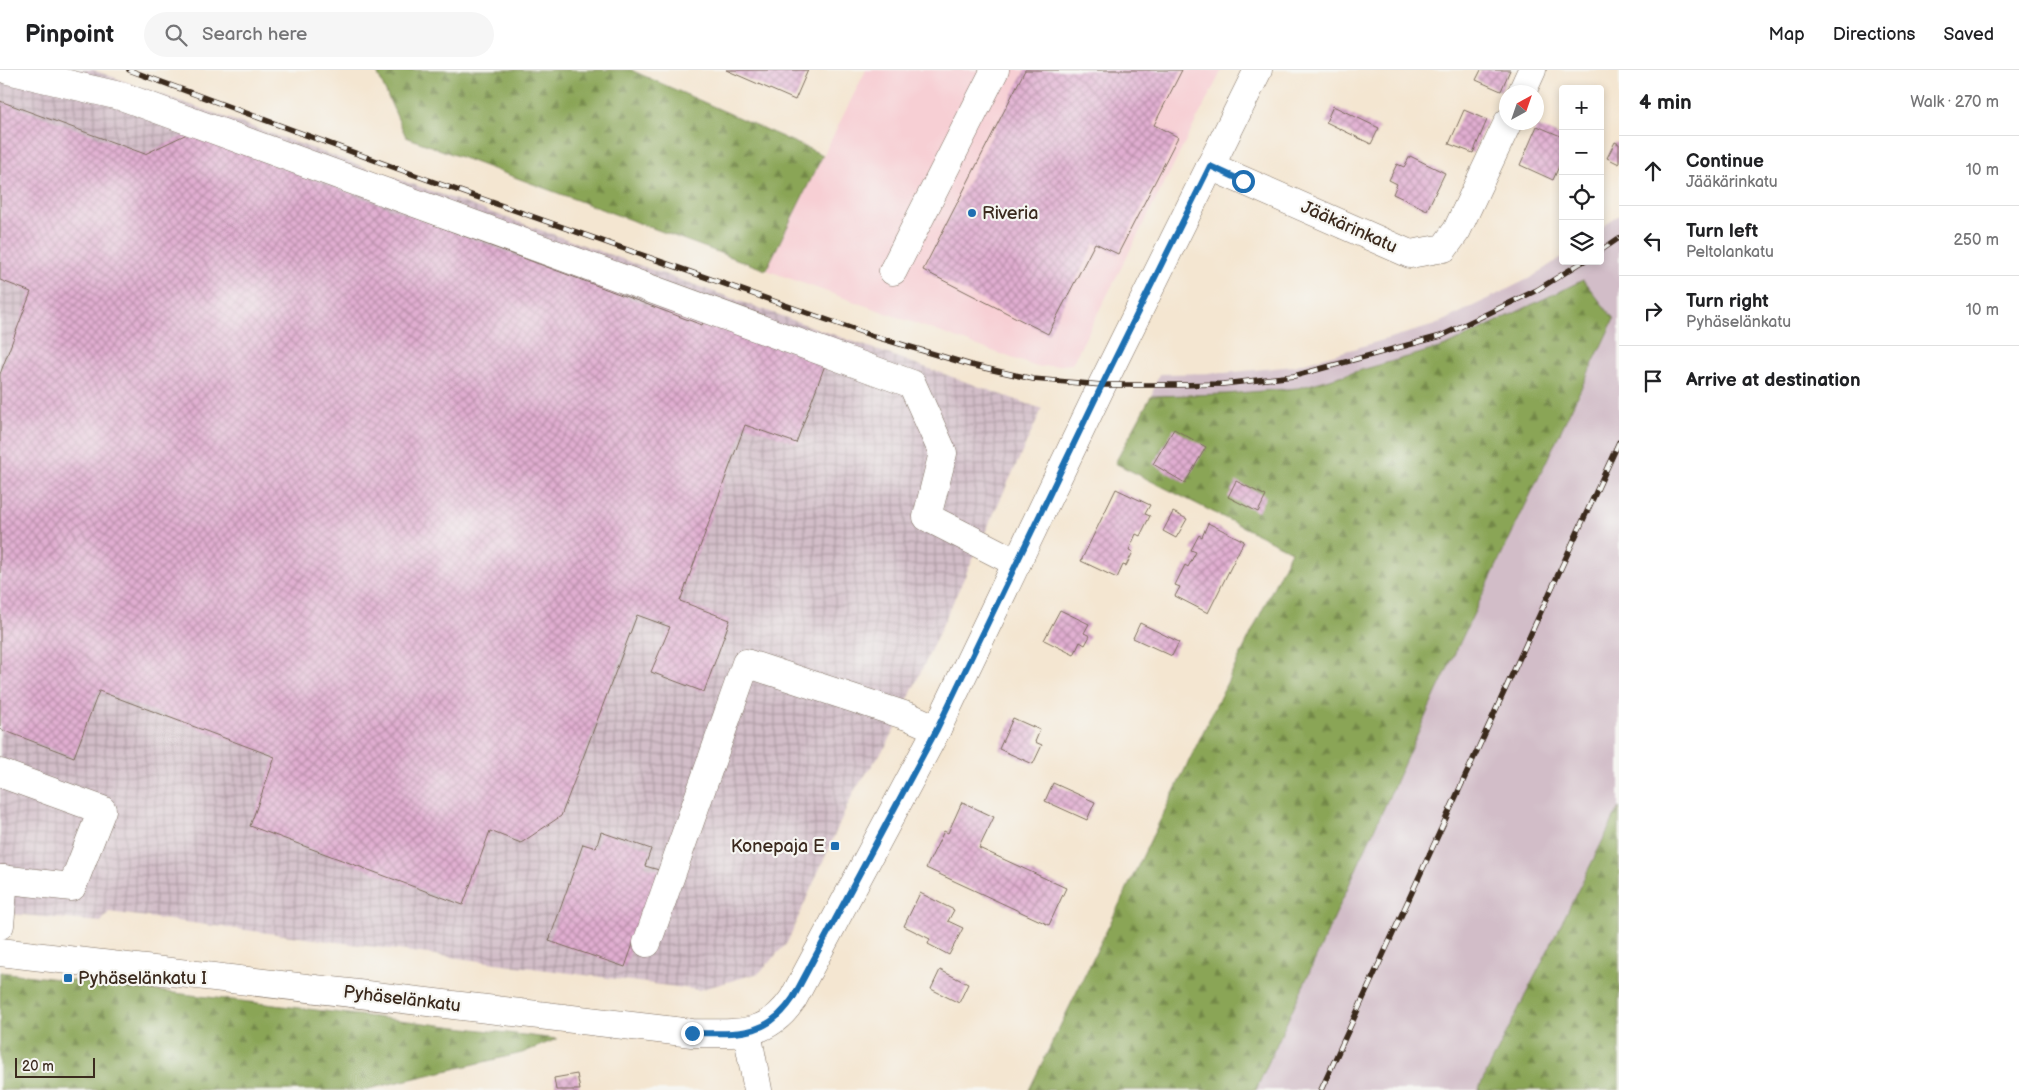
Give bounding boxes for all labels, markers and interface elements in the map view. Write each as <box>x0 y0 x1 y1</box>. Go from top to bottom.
search box <box>144 12 494 57</box>
text: Pinpoint <box>25 20 114 49</box>
icon: search <box>162 21 190 49</box>
text: Search here <box>202 23 307 46</box>
text: Map <box>1769 24 1805 45</box>
text: Directions <box>1833 24 1915 45</box>
text: Saved <box>1943 24 1994 45</box>
north arrow <box>1499 85 1544 130</box>
map controls <box>1559 85 1604 265</box>
button: + <box>1559 85 1604 130</box>
text: 4 min <box>1639 90 1692 115</box>
text: Walk · 270 m <box>1910 93 1999 112</box>
button: − <box>1559 130 1604 175</box>
text: Continue <box>1686 150 1764 173</box>
icon: ahead <box>1639 157 1667 185</box>
text: 10 m <box>1966 161 1999 180</box>
route start <box>1232 170 1255 193</box>
text: Jääkärinkatu <box>1686 173 1778 192</box>
button: locate <box>1559 175 1604 220</box>
street label: Jääkärinkatu <box>1298 196 1400 258</box>
place label: Riveria <box>982 203 1038 224</box>
marker: Riveria <box>966 207 978 219</box>
button: layers <box>1559 220 1604 265</box>
text: Turn left <box>1686 220 1758 243</box>
icon: left <box>1639 227 1667 255</box>
text: 250 m <box>1953 231 1999 250</box>
text: Peltolankatu <box>1686 243 1774 262</box>
text: Turn right <box>1686 290 1769 313</box>
icon: right <box>1639 297 1667 325</box>
text: 10 m <box>1966 301 1999 320</box>
text: Pyhäselänkatu <box>1686 313 1791 332</box>
icon: arrive <box>1639 367 1667 395</box>
text: Arrive at destination <box>1686 369 1861 392</box>
place label: Konepaja E <box>731 836 825 857</box>
marker: Konepaja E <box>829 840 841 852</box>
place label: Pyhäselänkatu I <box>78 968 207 989</box>
marker: Pyhäselänkatu I <box>62 972 74 984</box>
street label: Pyhäselänkatu <box>342 981 462 1017</box>
route end <box>681 1022 704 1045</box>
scale bar <box>15 1055 95 1078</box>
text: 20 m <box>22 1058 54 1075</box>

